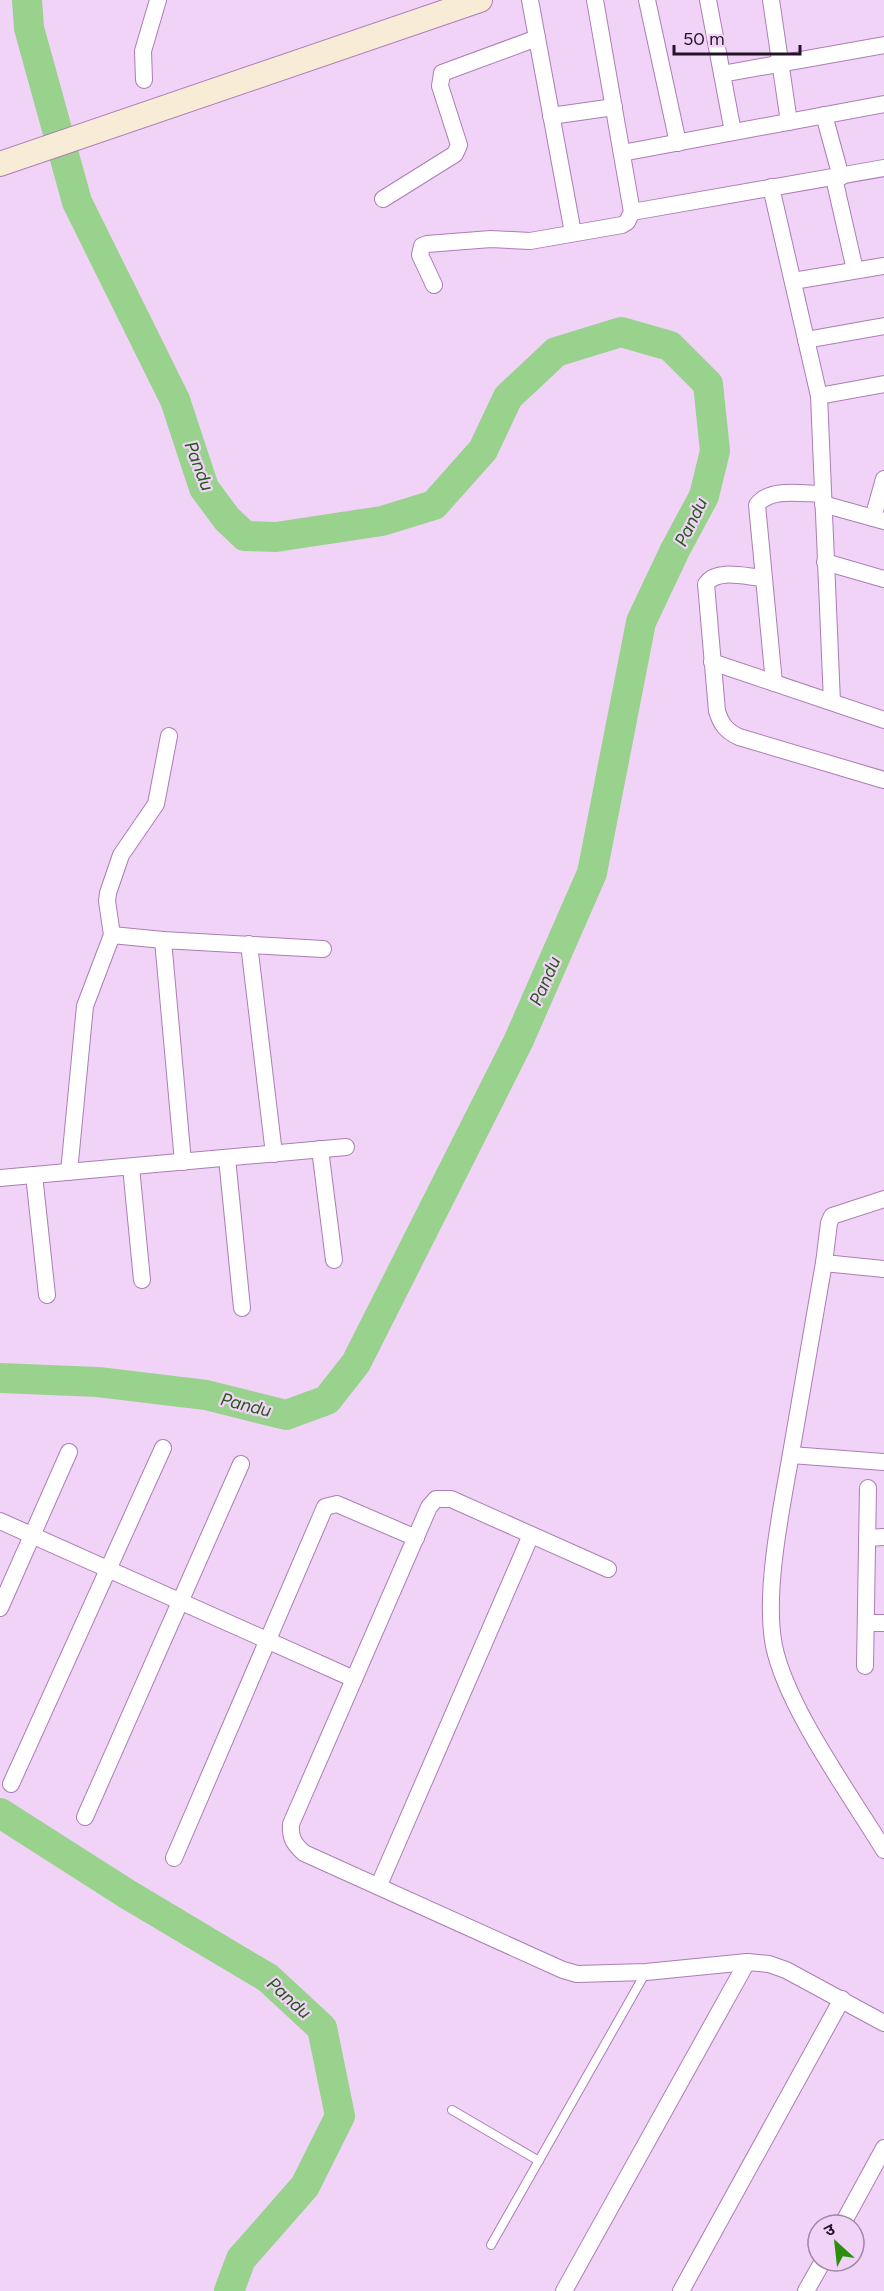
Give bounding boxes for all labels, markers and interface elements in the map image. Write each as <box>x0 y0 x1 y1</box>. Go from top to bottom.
scale bar <box>674 18 800 56</box>
text: 50 m <box>683 28 725 50</box>
water label: Pandu <box>180 438 218 494</box>
water label: Pandu <box>670 494 712 550</box>
water label: Pandu <box>524 953 566 1009</box>
water label: Pandu <box>218 1388 274 1422</box>
water label: Pandu <box>263 1973 315 2023</box>
north arrow <box>806 2213 866 2273</box>
text: उ <box>821 2219 838 2241</box>

